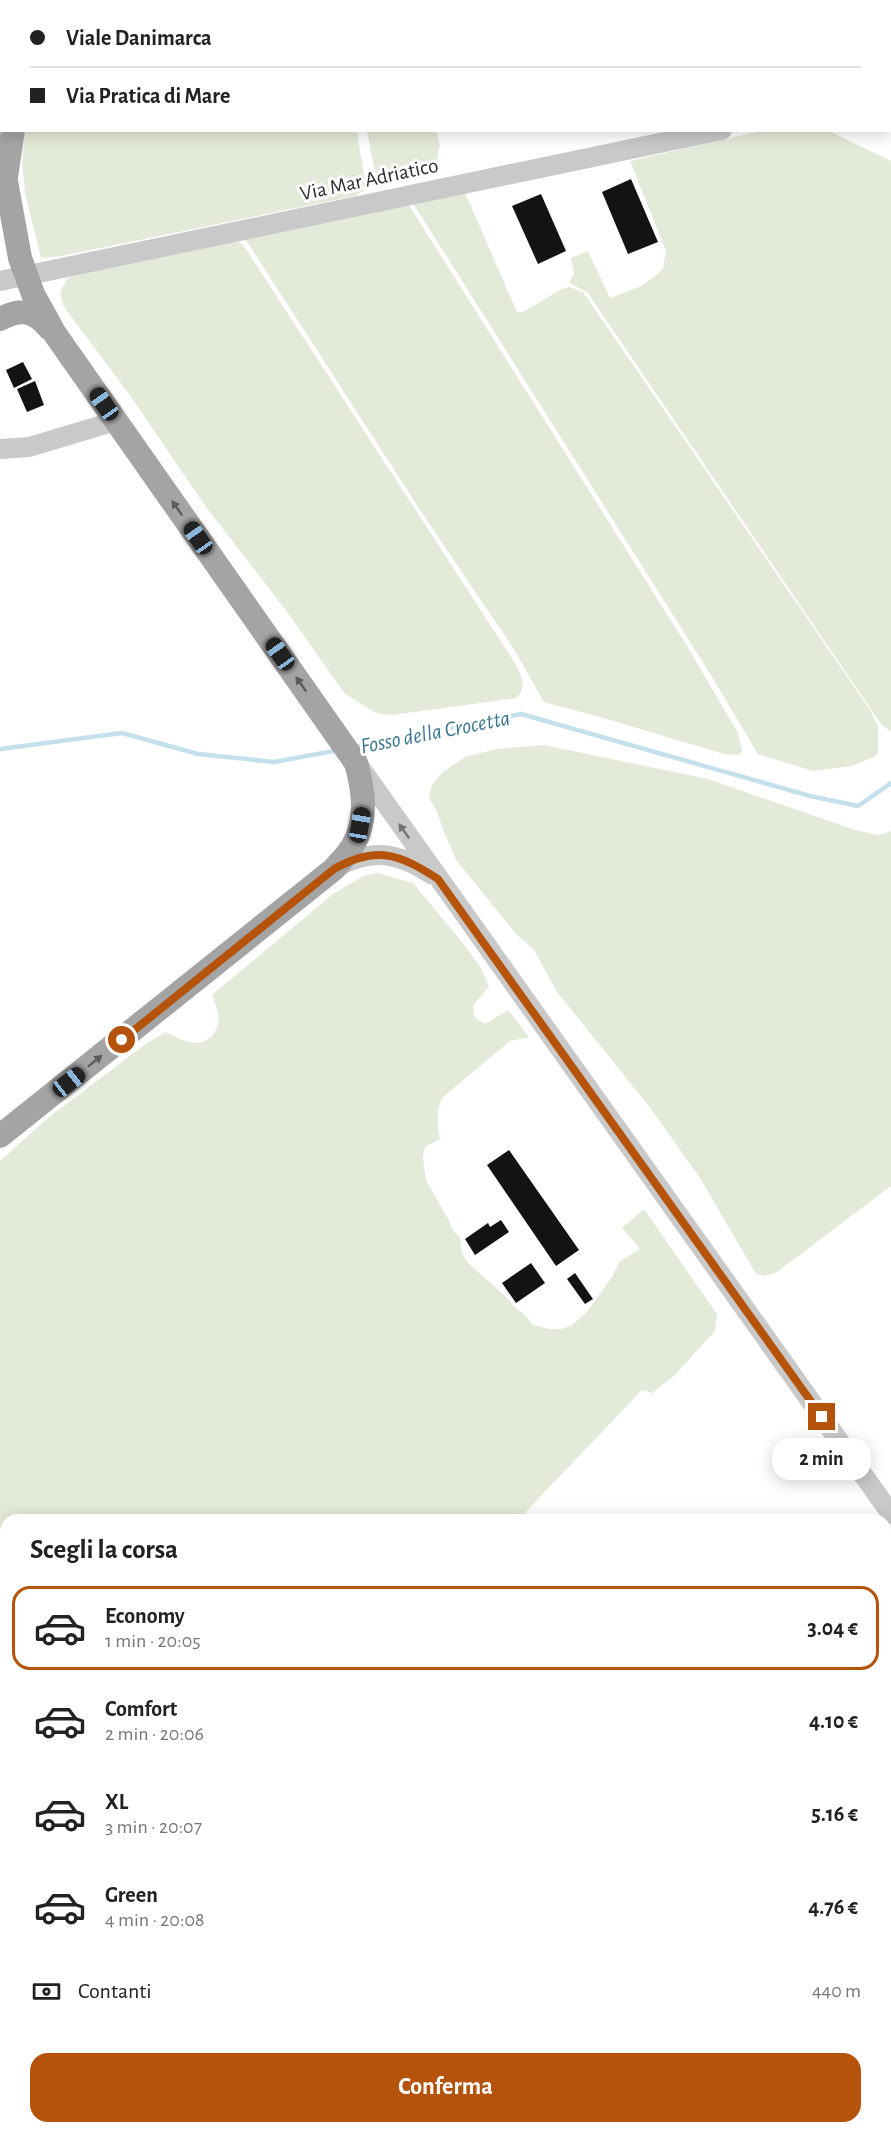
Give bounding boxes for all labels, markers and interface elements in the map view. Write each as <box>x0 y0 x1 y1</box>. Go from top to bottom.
text: Viale Danimarca <box>66 27 212 49</box>
text: Via Pratica di Mare <box>66 85 230 107</box>
street label: Via Mar Adriatico <box>298 155 440 204</box>
car <box>86 384 122 424</box>
one-way arrow <box>171 500 183 516</box>
car <box>180 518 216 558</box>
car <box>262 634 298 674</box>
one-way arrow <box>295 677 307 693</box>
water label: Fosso della Crocetta <box>359 707 512 757</box>
car <box>348 806 372 844</box>
one-way arrow <box>398 823 410 839</box>
route start <box>108 1026 135 1053</box>
one-way arrow <box>88 1055 103 1067</box>
car <box>49 1064 89 1100</box>
route end <box>808 1403 835 1430</box>
callout: 2 min <box>772 1438 872 1480</box>
text: 2 min <box>799 1449 844 1469</box>
text: Scegli la corsa <box>30 1536 178 1563</box>
icon: car <box>33 1601 87 1655</box>
text: Economy <box>105 1605 185 1627</box>
text: 3.04 € <box>807 1617 858 1639</box>
text: 1 min · 20:05 <box>105 1631 201 1651</box>
icon: car <box>33 1694 87 1748</box>
text: Comfort <box>105 1698 177 1720</box>
text: 4.10 € <box>809 1710 858 1732</box>
text: 2 min · 20:06 <box>105 1724 204 1744</box>
icon: car <box>33 1787 87 1841</box>
text: XL <box>105 1791 128 1813</box>
text: 5.16 € <box>811 1803 858 1825</box>
text: 3 min · 20:07 <box>105 1817 202 1837</box>
icon: car <box>33 1880 87 1934</box>
text: Green <box>105 1884 158 1906</box>
text: 4.76 € <box>808 1896 858 1918</box>
text: 4 min · 20:08 <box>105 1910 205 1930</box>
icon: cash <box>30 1975 63 2008</box>
text: Contanti <box>78 1980 152 2002</box>
text: 440 m <box>812 1981 861 2001</box>
button: Conferma <box>30 2053 861 2122</box>

